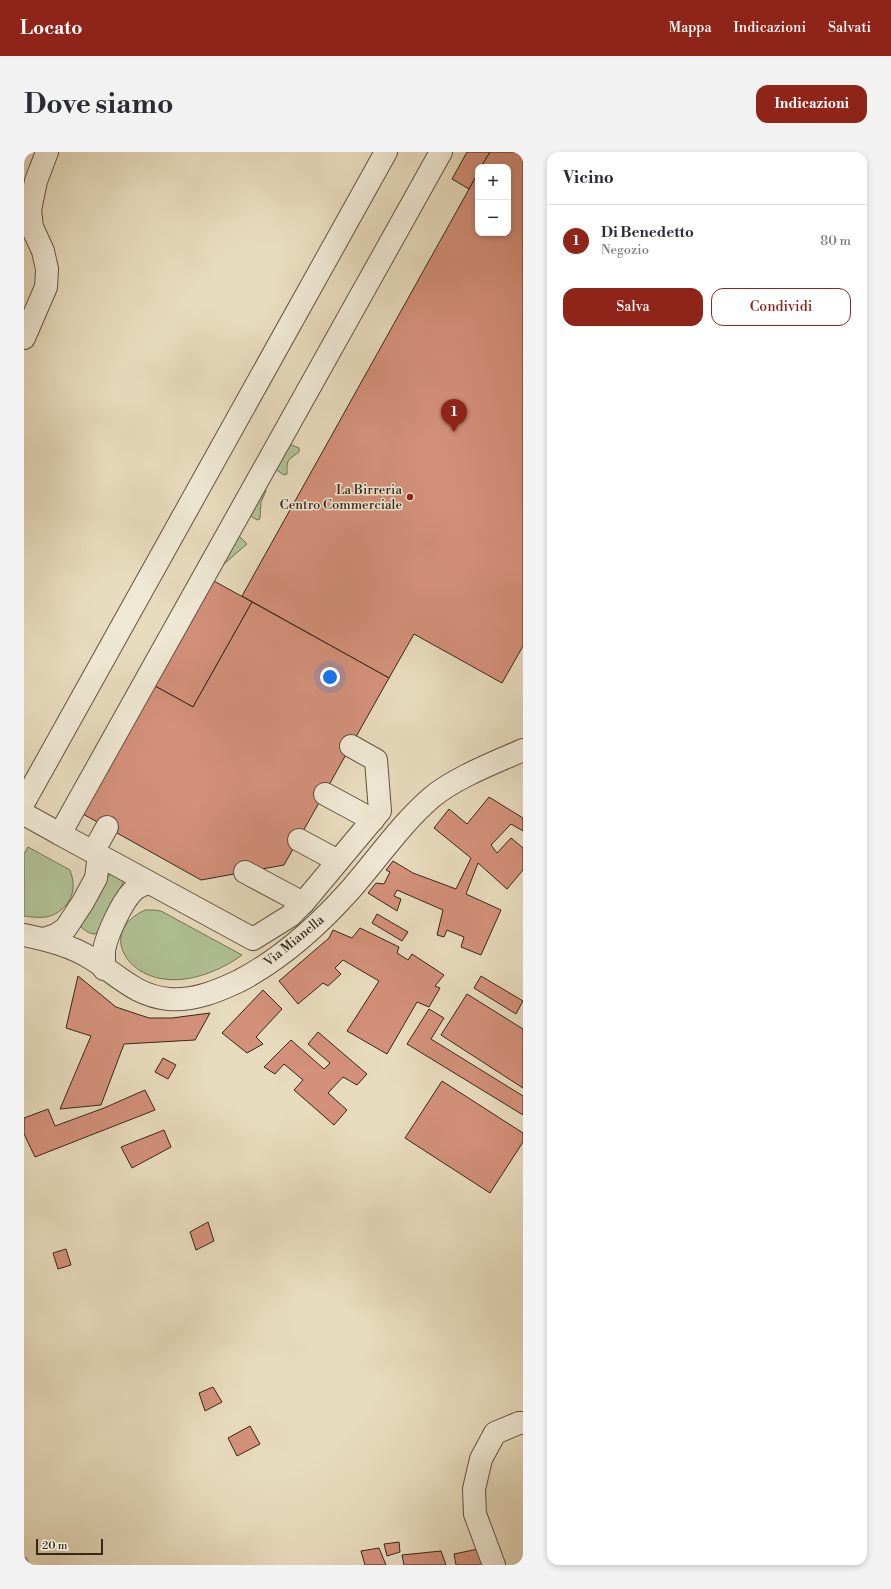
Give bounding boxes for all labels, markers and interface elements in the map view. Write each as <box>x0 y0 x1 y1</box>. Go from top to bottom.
text: Locato <box>20 16 82 40</box>
text: Mappa <box>669 19 711 37</box>
text: Indicazioni <box>733 19 806 37</box>
text: Salvati <box>828 19 871 37</box>
button: Indicazioni <box>756 85 867 123</box>
text: Dove siamo <box>24 87 173 122</box>
map controls <box>475 164 511 236</box>
button: + <box>475 164 511 200</box>
text: Vicino <box>563 167 614 189</box>
button: − <box>475 200 511 236</box>
text: Di Benedetto <box>601 223 694 242</box>
text: 1 <box>573 233 579 249</box>
text: 80 m <box>820 233 851 249</box>
text: Negozio <box>601 242 649 258</box>
button: Salva <box>563 288 703 326</box>
button: Condividi <box>711 288 851 326</box>
pin: 1 <box>441 399 467 432</box>
place label: La Birreria Centro Commerciale <box>280 482 402 513</box>
marker: La Birreria Centro Commerciale <box>405 492 415 502</box>
your location <box>320 667 340 687</box>
street label: Via Mianella <box>260 912 328 971</box>
scale bar <box>36 1537 103 1556</box>
text: 20 m <box>42 1539 67 1553</box>

